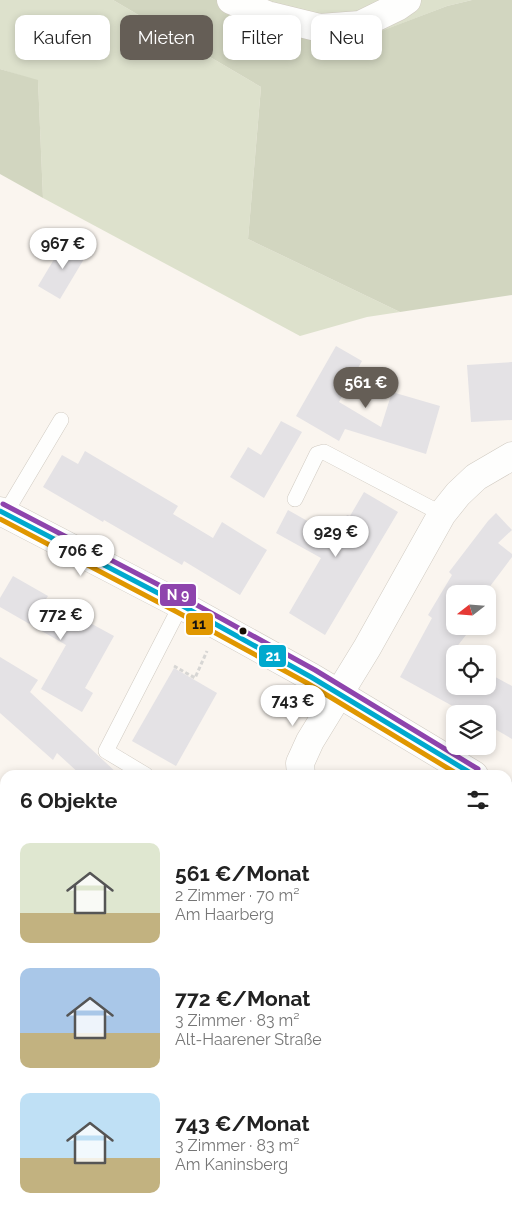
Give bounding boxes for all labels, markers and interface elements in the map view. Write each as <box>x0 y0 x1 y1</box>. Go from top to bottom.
chip: Kaufen <box>15 15 110 60</box>
chip: Mieten <box>120 15 213 60</box>
chip: Filter <box>223 15 301 60</box>
chip: Neu <box>311 15 382 60</box>
pin: 967 € <box>28 228 98 270</box>
text: 967 € <box>41 234 85 253</box>
pin: 561 € <box>331 366 401 409</box>
text: 561 € <box>344 373 388 392</box>
pin: 929 € <box>301 516 371 558</box>
text: 929 € <box>314 522 358 541</box>
pin: 706 € <box>46 534 116 577</box>
text: 706 € <box>58 541 104 560</box>
line badge: N 9 <box>159 583 197 607</box>
north arrow <box>446 585 496 635</box>
map controls <box>446 585 496 755</box>
text: N 9 <box>167 587 189 603</box>
pin: 772 € <box>26 598 96 641</box>
text: 772 € <box>39 605 83 624</box>
line badge: 11 <box>185 612 214 636</box>
text: 11 <box>192 616 206 632</box>
unlabelled marker <box>238 626 248 636</box>
line badge: 21 <box>258 644 287 668</box>
button: locate <box>446 645 496 695</box>
text: 21 <box>266 648 280 664</box>
pin: 743 € <box>258 684 328 727</box>
text: 743 € <box>271 691 315 710</box>
button: layers <box>446 705 496 755</box>
icon: filters <box>464 786 492 814</box>
text: 6 Objekte <box>20 788 117 813</box>
text: 561 €/Monat <box>175 861 310 886</box>
icon: home <box>60 863 120 923</box>
text: 2 Zimmer · 70 m² <box>175 886 299 905</box>
text: Am Haarberg <box>175 905 274 924</box>
text: 772 €/Monat <box>175 986 310 1011</box>
icon: home <box>60 988 120 1048</box>
text: 3 Zimmer · 83 m² <box>175 1011 299 1030</box>
text: Alt-Haarener Straße <box>175 1030 322 1049</box>
text: 743 €/Monat <box>175 1111 310 1136</box>
icon: home <box>60 1113 120 1173</box>
text: 3 Zimmer · 83 m² <box>175 1136 299 1155</box>
text: Am Kaninsberg <box>175 1155 288 1174</box>

